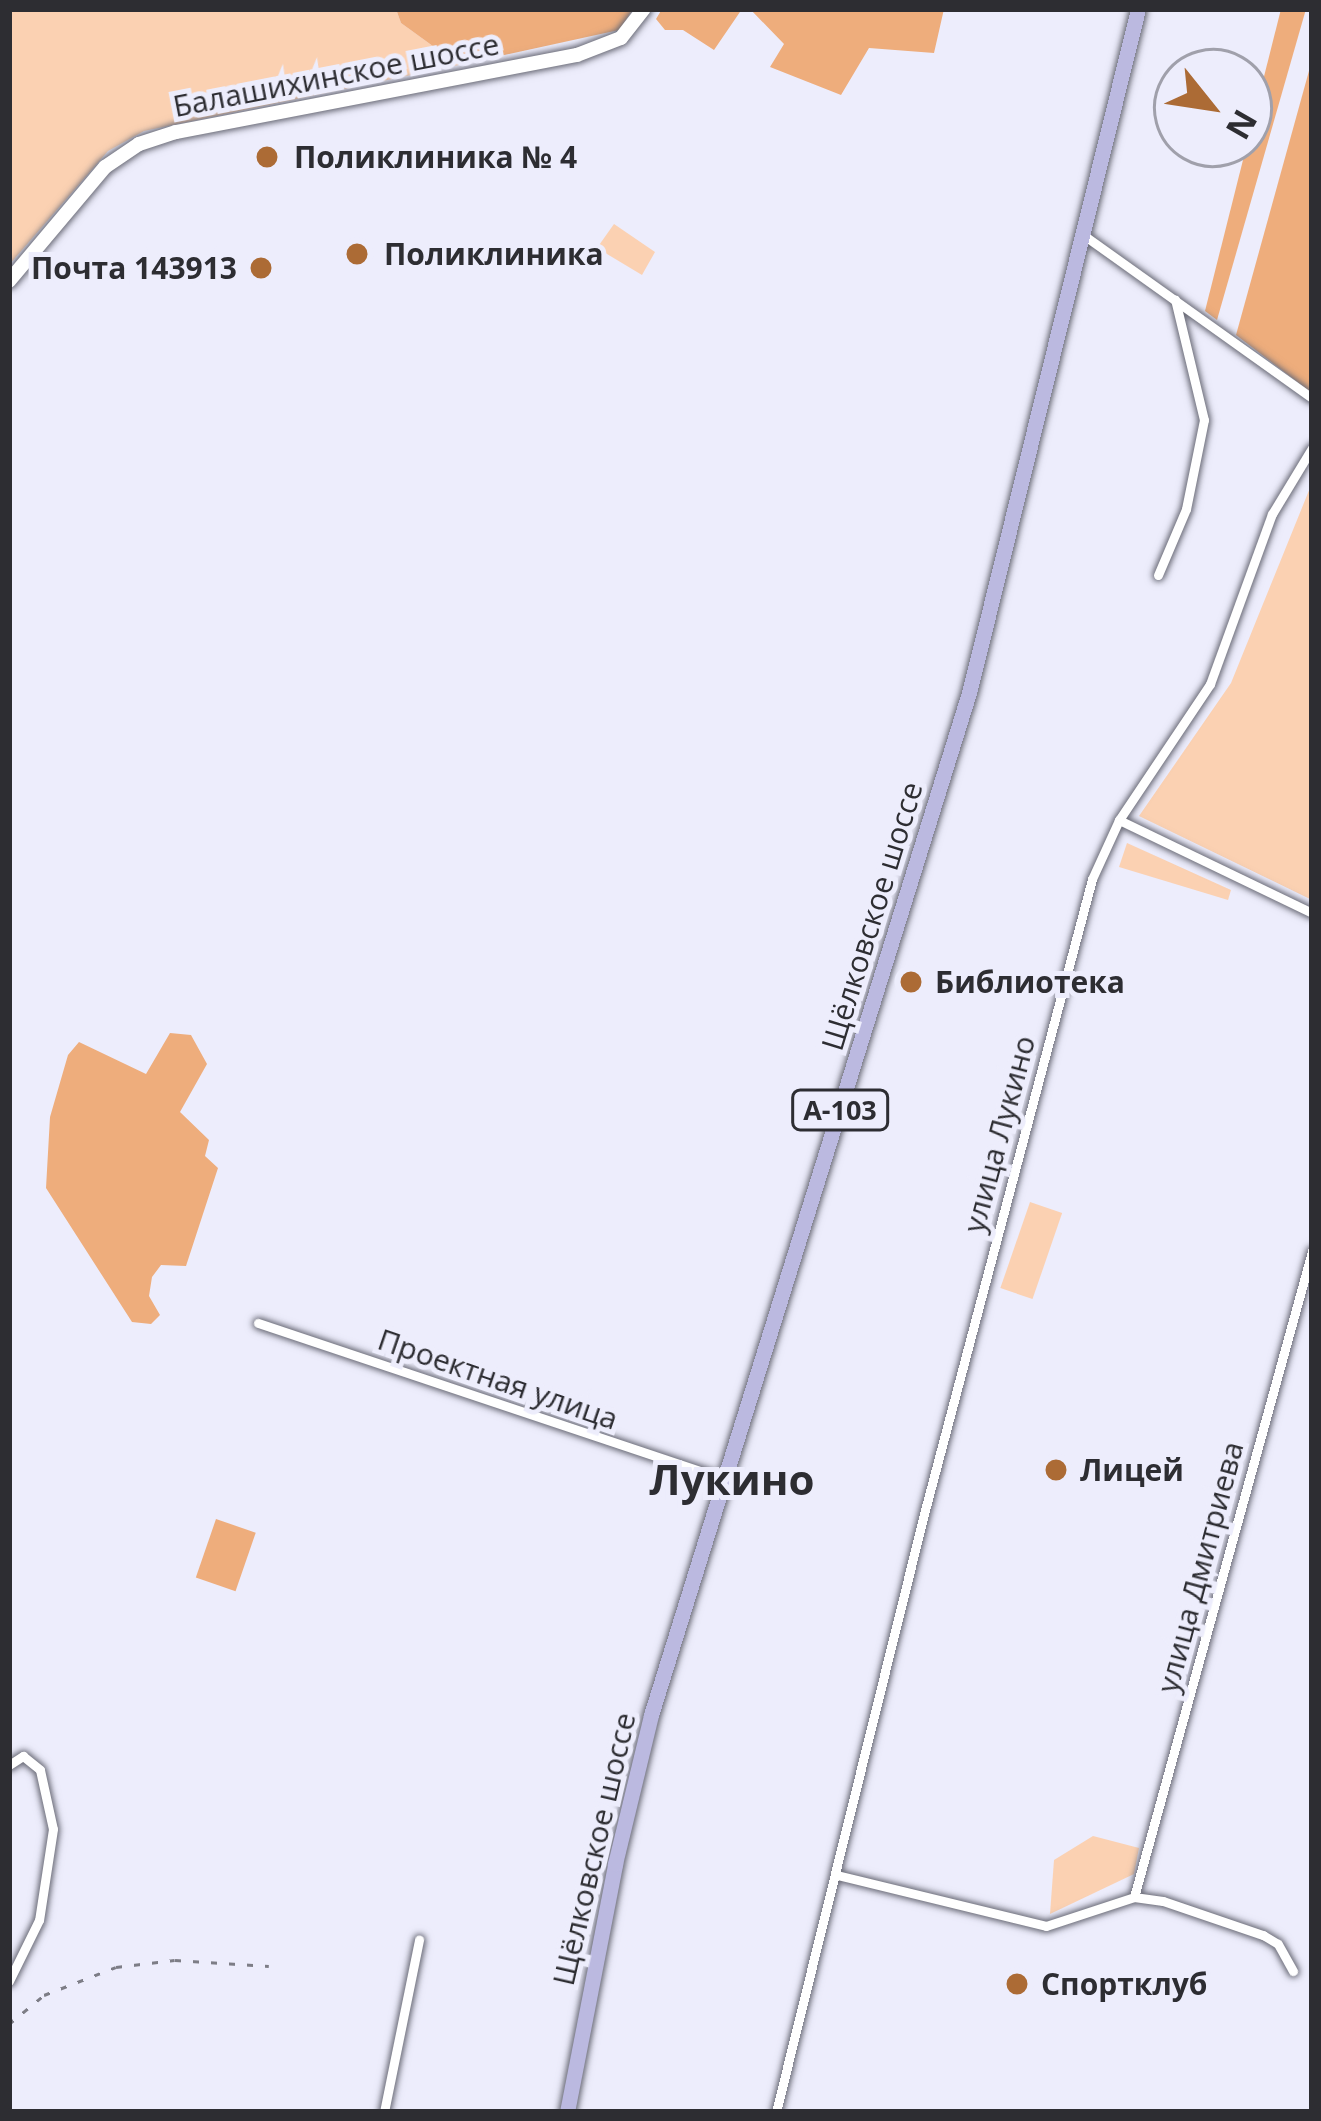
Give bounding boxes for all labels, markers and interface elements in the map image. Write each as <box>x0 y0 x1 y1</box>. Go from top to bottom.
street label: Балашихинское шоссе <box>170 26 502 124</box>
north arrow <box>1153 48 1273 168</box>
text: N <box>1216 102 1268 148</box>
place label: Поликлиника № 4 <box>294 139 577 175</box>
marker: Поликлиника № 4 <box>251 141 283 173</box>
place label: Поликлиника <box>384 236 604 272</box>
marker: Поликлиника <box>341 238 373 270</box>
place label: Почта 143913 <box>31 250 237 286</box>
marker: Почта 143913 <box>248 255 274 281</box>
street label: Щёлковское шоссе <box>814 777 930 1055</box>
place label: Библиотека <box>935 964 1125 1000</box>
marker: Библиотека <box>898 969 924 995</box>
street label: улица Лукино <box>955 1032 1043 1236</box>
road number: А-103 <box>789 1089 891 1131</box>
street label: Проектная улица <box>373 1321 623 1437</box>
street label: улица Дмитриева <box>1149 1438 1251 1696</box>
place label: Лицей <box>1080 1452 1184 1488</box>
district label: Лукино <box>649 1454 815 1504</box>
marker: Лицей <box>1043 1457 1069 1483</box>
street label: Щёлковское шоссе <box>545 1709 643 1989</box>
place label: Спортклуб <box>1041 1966 1207 2002</box>
marker: Спортклуб <box>1004 1971 1030 1997</box>

